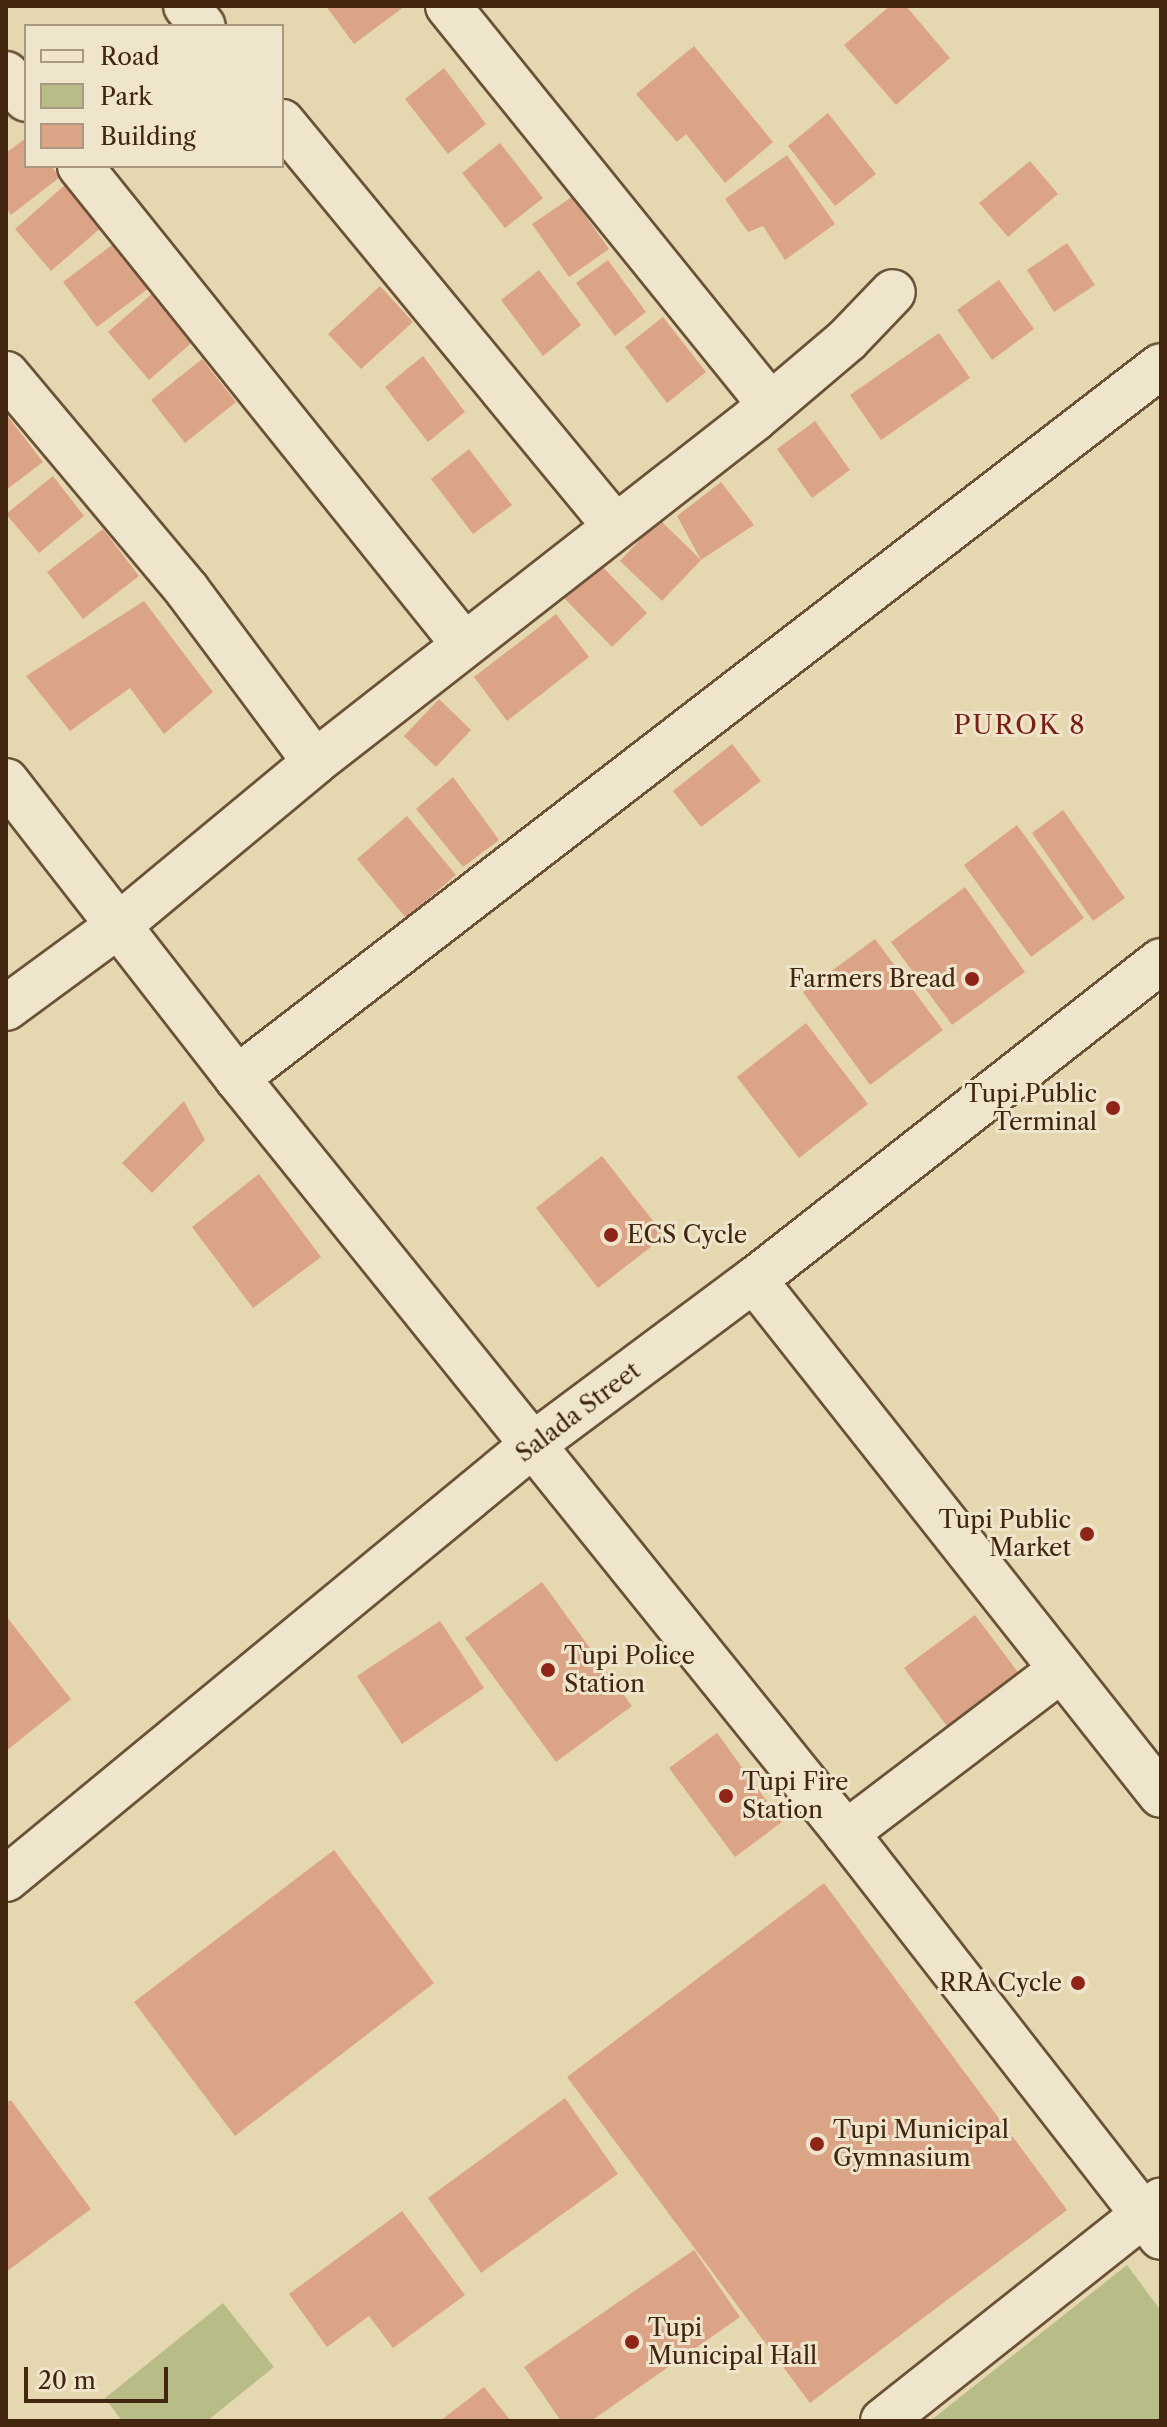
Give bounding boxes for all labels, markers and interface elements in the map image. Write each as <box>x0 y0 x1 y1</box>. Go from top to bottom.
legend <box>24 24 284 168</box>
text: Road <box>100 42 159 71</box>
text: Park <box>100 82 152 111</box>
text: Building <box>100 122 196 151</box>
district label: PUROK 8 <box>953 710 1087 742</box>
place label: Farmers Bread <box>789 965 956 993</box>
marker: Farmers Bread <box>963 970 981 988</box>
place label: Tupi Public Terminal <box>964 1080 1097 1136</box>
marker: Tupi Public Terminal <box>1104 1099 1122 1117</box>
place label: ECS Cycle <box>627 1221 747 1249</box>
marker: ECS Cycle <box>602 1226 620 1244</box>
street label: Salada Street <box>510 1356 646 1468</box>
place label: Tupi Public Market <box>938 1506 1071 1562</box>
marker: Tupi Public Market <box>1078 1525 1096 1543</box>
place label: Tupi Police Station <box>564 1642 695 1698</box>
marker: Tupi Police Station <box>539 1661 557 1679</box>
place label: Tupi Fire Station <box>742 1768 848 1824</box>
marker: Tupi Fire Station <box>717 1787 735 1805</box>
place label: RRA Cycle <box>938 1969 1062 1997</box>
marker: RRA Cycle <box>1069 1974 1087 1992</box>
place label: Tupi Municipal Gymnasium <box>833 2116 1009 2172</box>
marker: Tupi Municipal Gymnasium <box>808 2135 826 2153</box>
place label: Tupi Municipal Hall <box>648 2314 817 2370</box>
marker: Tupi Municipal Hall <box>623 2333 641 2351</box>
scale bar <box>28 2351 172 2401</box>
text: 20 m <box>38 2366 96 2395</box>

